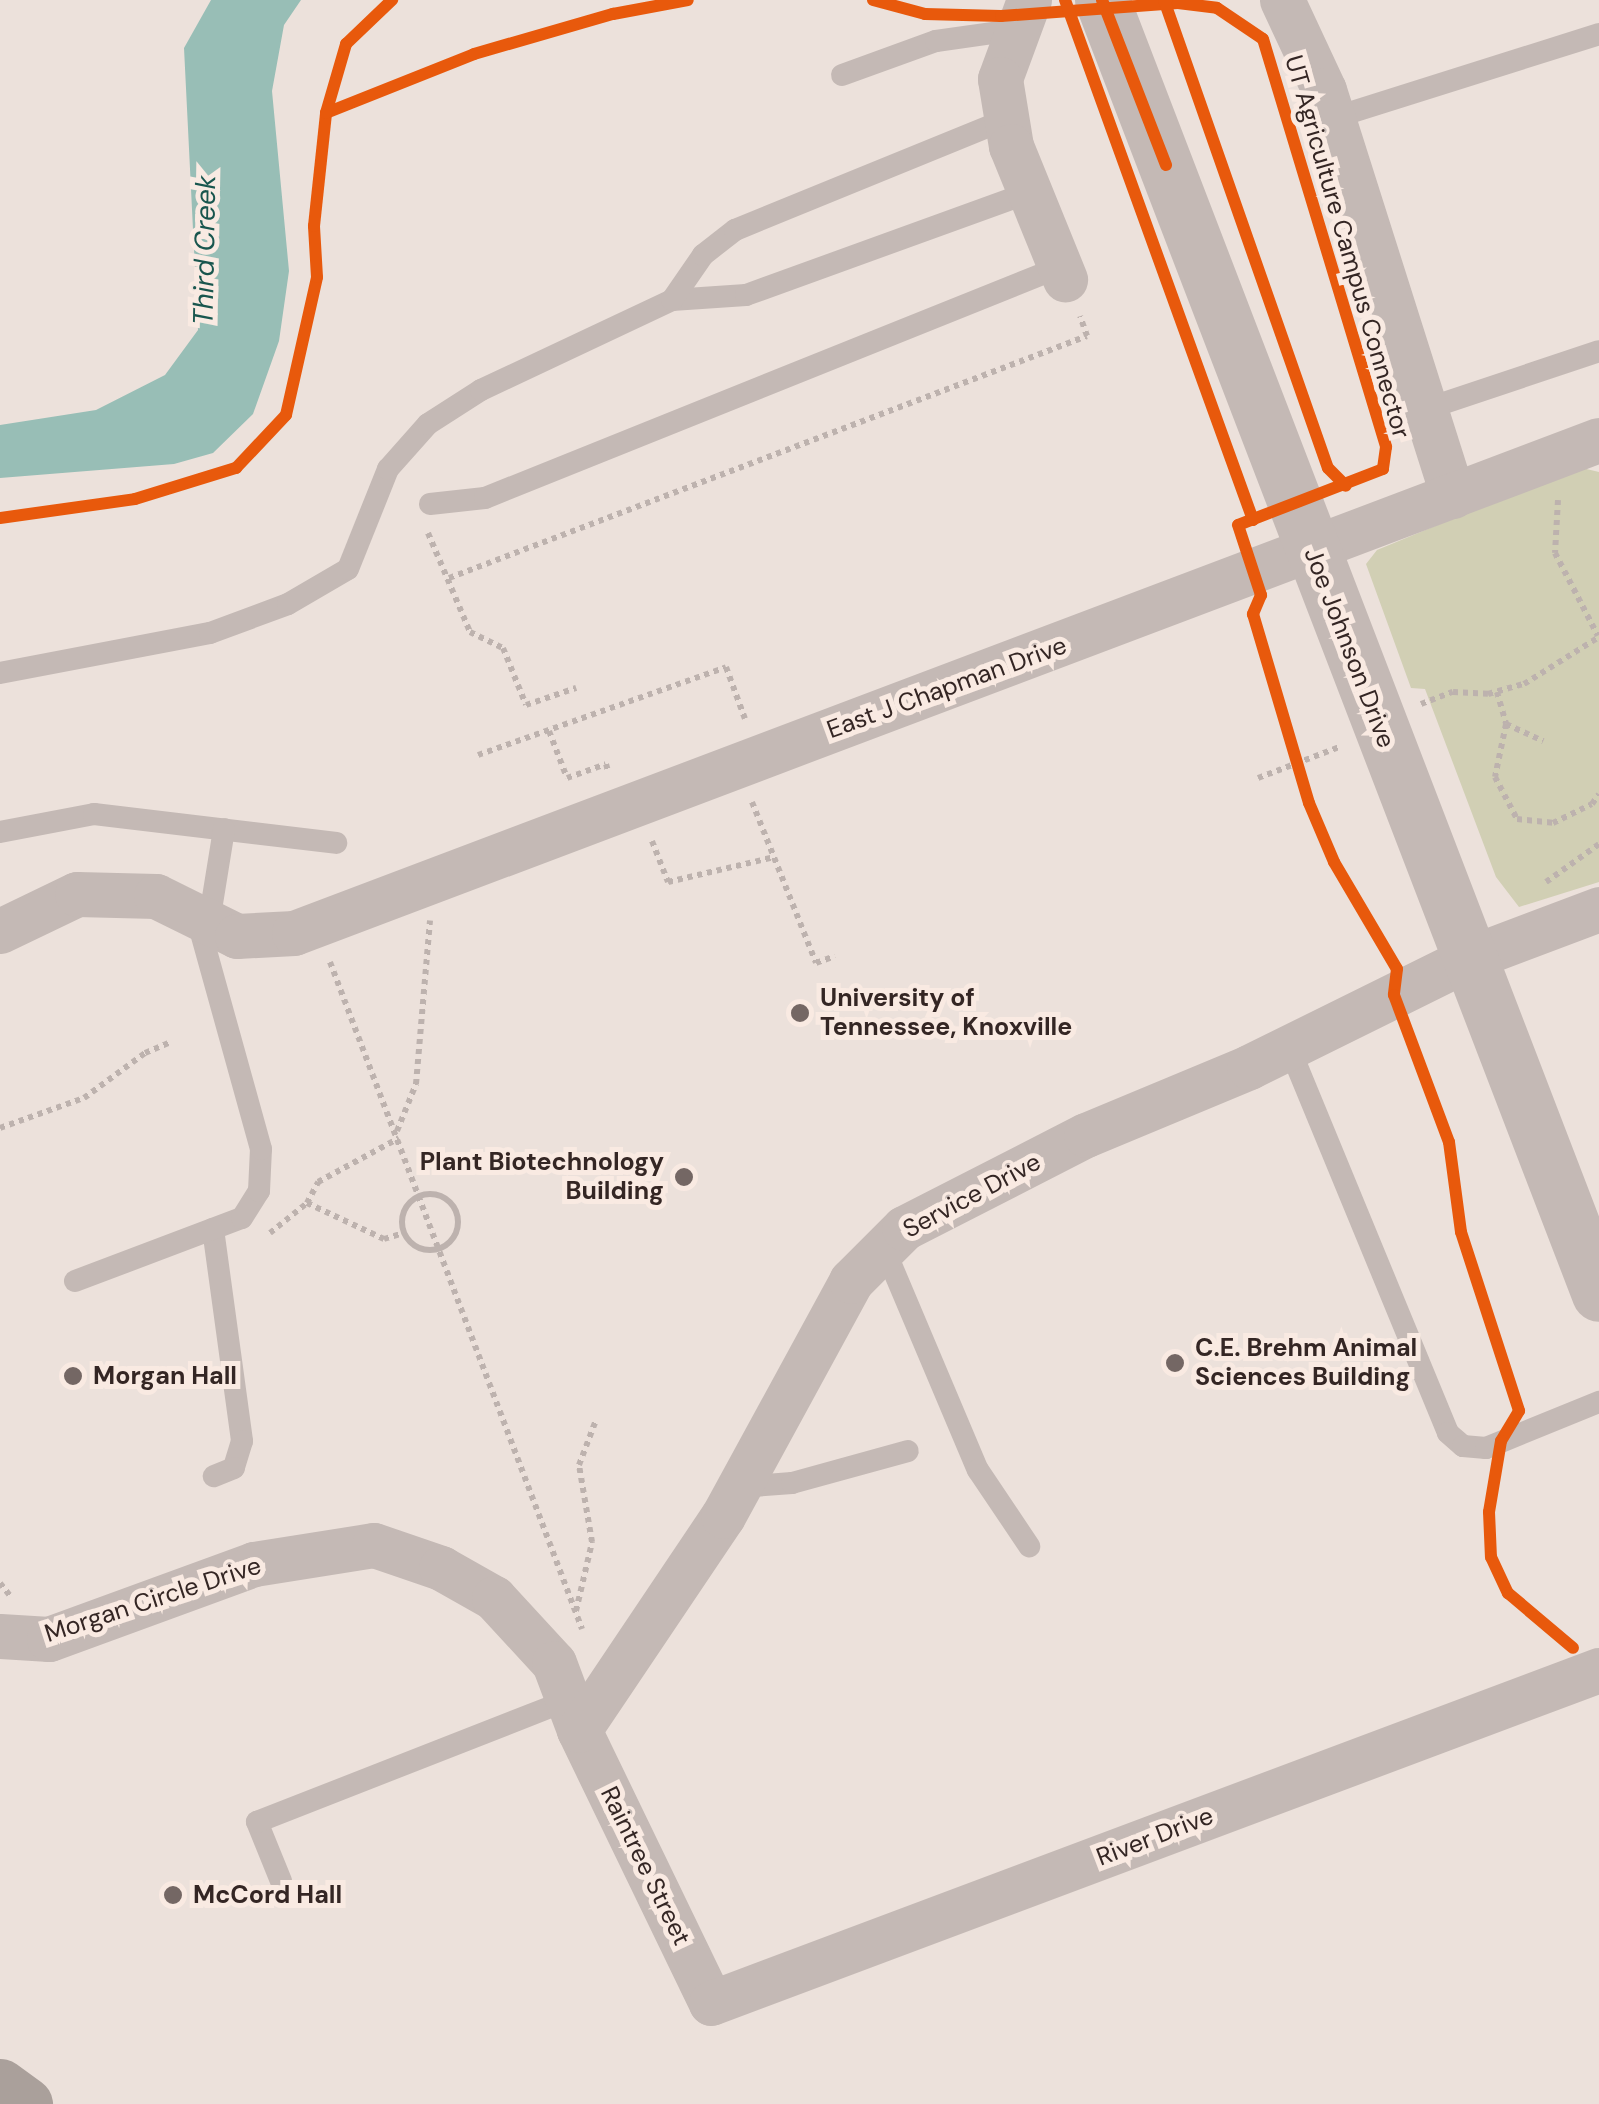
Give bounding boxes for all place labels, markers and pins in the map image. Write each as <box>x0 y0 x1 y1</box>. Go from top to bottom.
place label: University of Tennessee, Knoxville <box>820 984 1072 1043</box>
marker: University of Tennessee, Knoxville <box>789 1002 811 1024</box>
place label: Plant Biotechnology Building <box>420 1148 664 1207</box>
marker: Plant Biotechnology Building <box>673 1166 695 1188</box>
place label: C.E. Brehm Animal Sciences Building <box>1195 1334 1417 1393</box>
marker: C.E. Brehm Animal Sciences Building <box>1164 1352 1186 1374</box>
place label: Morgan Hall <box>93 1361 237 1391</box>
marker: Morgan Hall <box>62 1365 84 1387</box>
place label: McCord Hall <box>193 1880 342 1910</box>
marker: McCord Hall <box>162 1884 184 1906</box>

